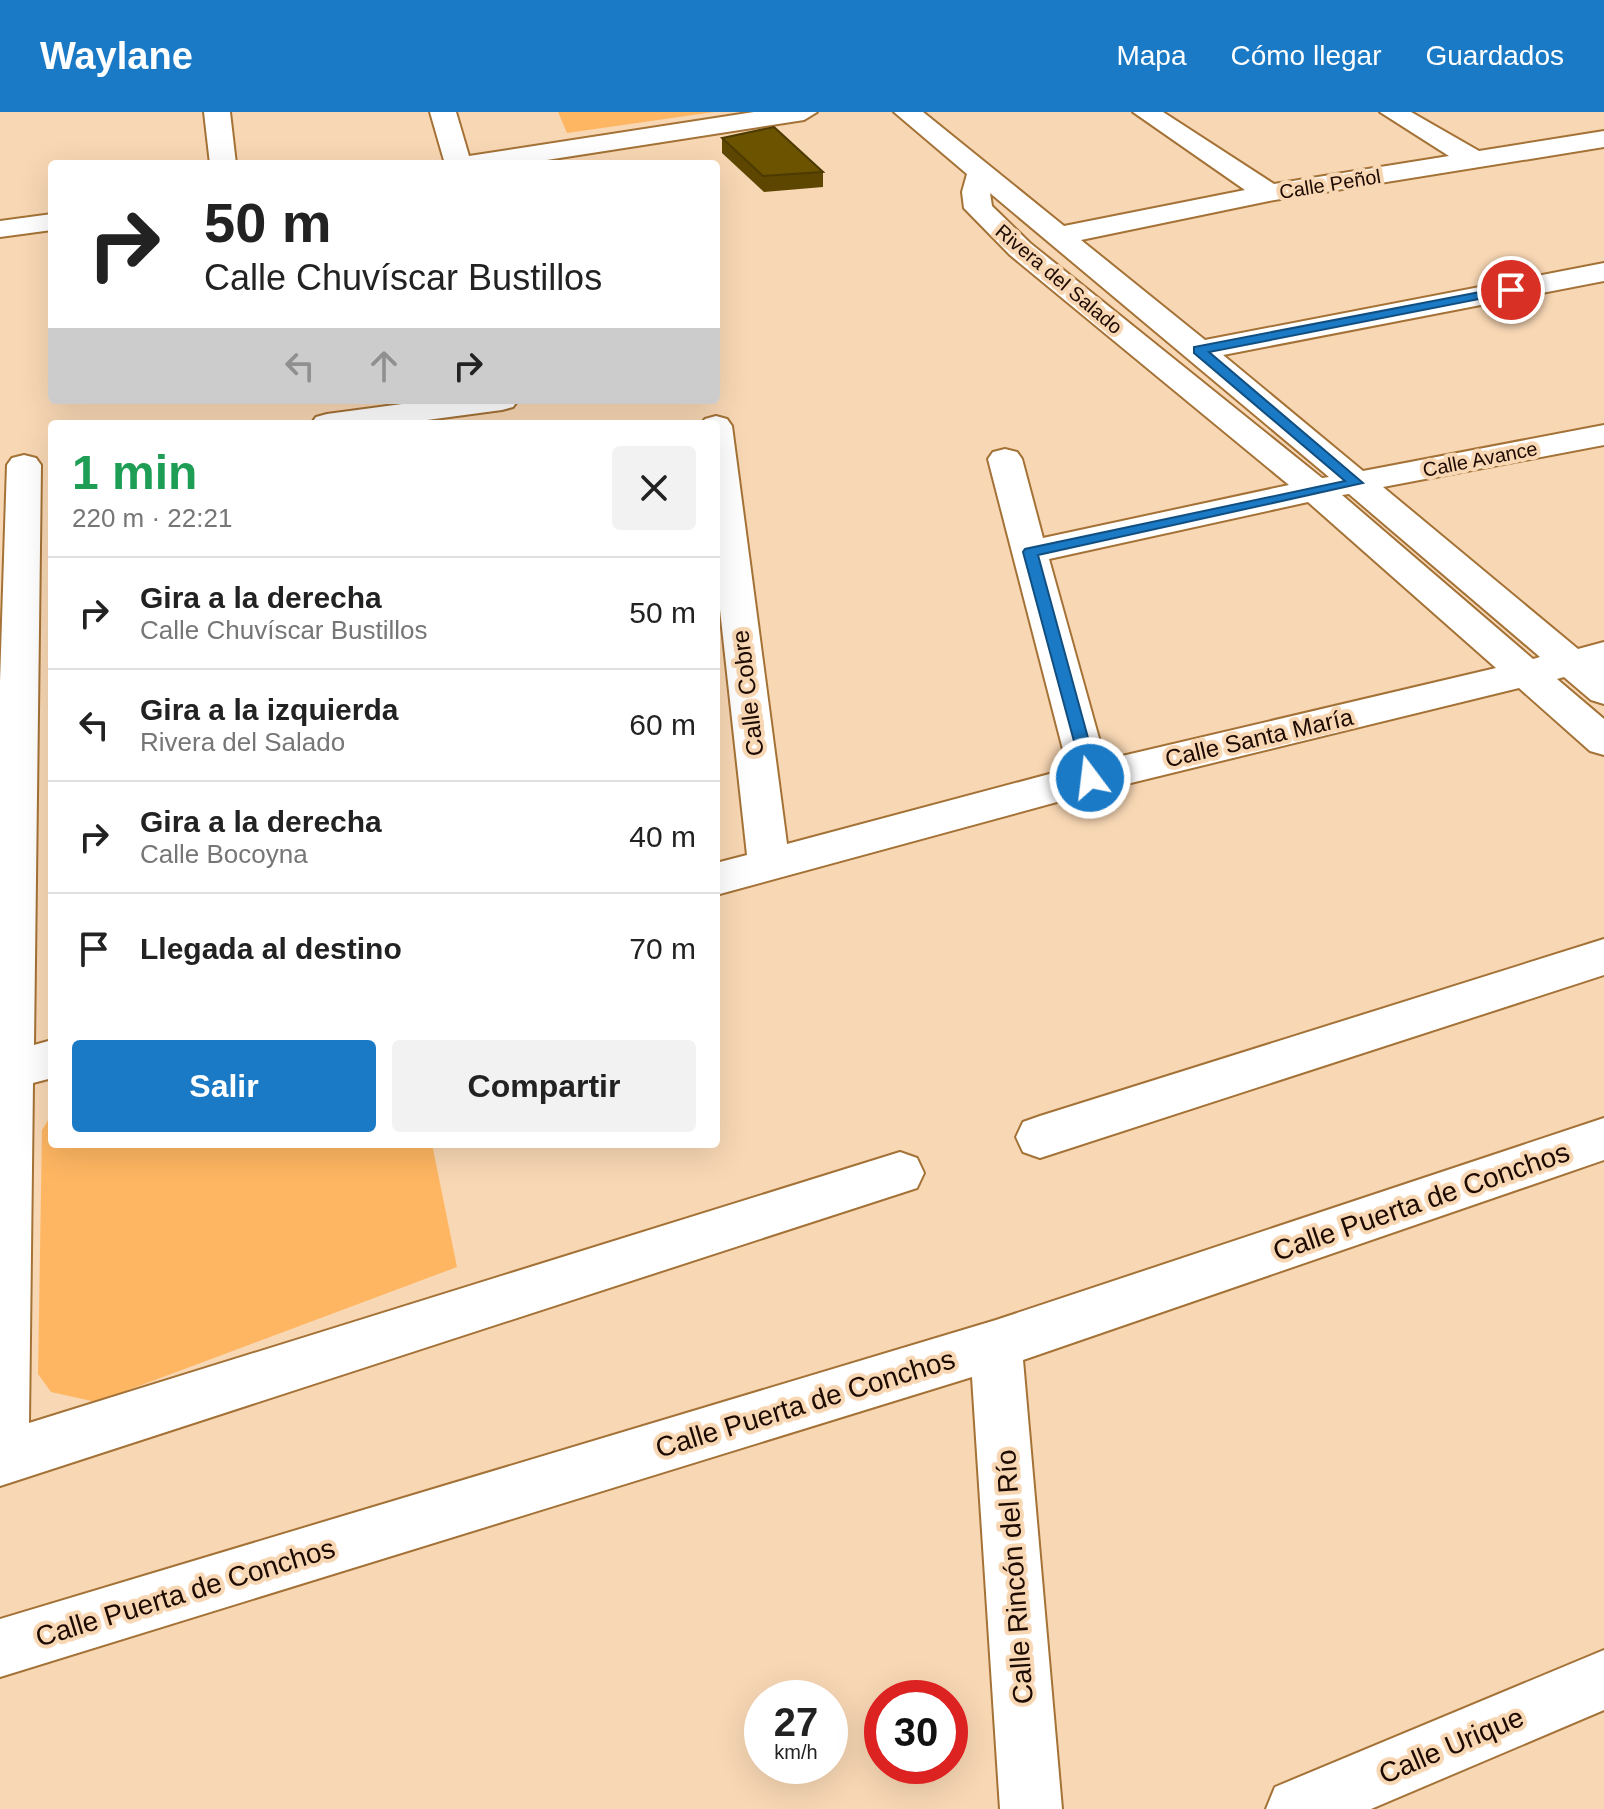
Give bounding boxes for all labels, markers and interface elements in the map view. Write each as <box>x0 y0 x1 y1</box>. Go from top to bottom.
text: Waylane <box>40 35 193 77</box>
text: Mapa <box>1116 40 1187 71</box>
text: Cómo llegar <box>1231 40 1381 71</box>
text: Guardados <box>1425 40 1564 71</box>
street label: Calle Peñol <box>1278 165 1382 203</box>
text: 50 m <box>204 191 332 254</box>
icon: right <box>72 192 176 296</box>
street label: Rivera del Salado <box>991 220 1127 338</box>
pin <box>1477 256 1545 324</box>
text: Calle Chuvíscar Bustillos <box>204 257 602 298</box>
icon: arrive <box>1489 268 1533 312</box>
icon: left <box>278 344 322 388</box>
icon: ahead <box>362 344 406 388</box>
icon: right <box>446 344 490 388</box>
street label: Calle Avance <box>1421 437 1539 481</box>
text: 1 min <box>72 446 197 499</box>
button: close <box>612 446 696 530</box>
text: 220 m · 22:21 <box>72 503 232 533</box>
text: Gira a la derecha <box>140 581 382 614</box>
icon: right <box>72 591 116 635</box>
text: 50 m <box>629 596 696 629</box>
text: Calle Chuvíscar Bustillos <box>140 615 428 645</box>
street label: Calle Cobre <box>726 629 769 758</box>
text: Gira a la izquierda <box>140 693 398 726</box>
icon: left <box>72 703 116 747</box>
street label: Calle Santa María <box>1162 703 1356 772</box>
text: 60 m <box>629 708 696 741</box>
text: Rivera del Salado <box>140 727 345 757</box>
position arrow <box>1048 736 1132 820</box>
text: Gira a la derecha <box>140 805 382 838</box>
icon: right <box>72 815 116 859</box>
text: 40 m <box>629 820 696 853</box>
text: Calle Bocoyna <box>140 839 308 869</box>
icon: arrive <box>72 927 116 971</box>
text: Llegada al destino <box>140 932 402 965</box>
text: 70 m <box>629 932 696 965</box>
button: Salir <box>72 1040 376 1132</box>
button: Compartir <box>392 1040 696 1132</box>
street label: Calle Puerta de Conchos <box>1269 1136 1573 1267</box>
street label: Calle Puerta de Conchos <box>652 1343 959 1464</box>
street label: Calle Rincón del Río <box>990 1449 1039 1705</box>
street label: Calle Puerta de Conchos <box>32 1532 339 1653</box>
speed limit sign: 30 <box>864 1680 968 1784</box>
text: 27 <box>774 1700 818 1744</box>
street label: Calle Urique <box>1374 1701 1528 1790</box>
text: km/h <box>774 1741 818 1763</box>

